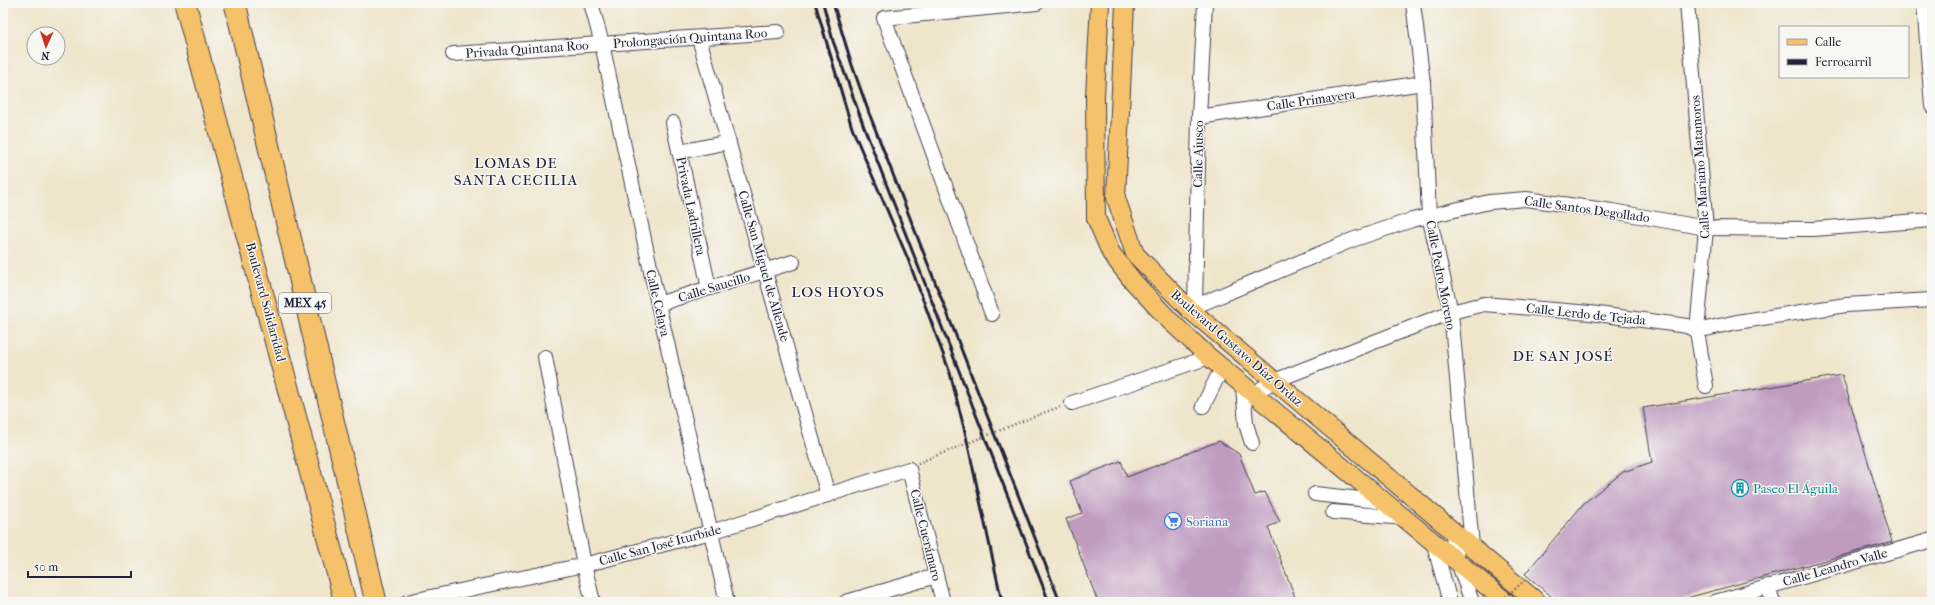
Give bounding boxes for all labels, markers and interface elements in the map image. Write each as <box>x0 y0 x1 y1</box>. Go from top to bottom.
street label: Prolongación Quintana Roo <box>612 25 768 51</box>
north arrow <box>26 26 66 66</box>
legend <box>1779 26 1909 78</box>
text: Calle <box>1815 35 1841 49</box>
street label: Privada Quintana Roo <box>465 37 589 61</box>
text: N <box>40 49 50 62</box>
text: Ferrocarril <box>1815 55 1872 69</box>
street label: Calle Primavera <box>1266 86 1357 114</box>
street label: Calle Mariano Matamoros <box>1687 95 1713 239</box>
street label: Calle Ajusco <box>1190 120 1206 188</box>
district label: LOMAS DE SANTA CECILIA <box>454 154 578 189</box>
street label: Privada Ladrillera <box>673 155 709 258</box>
street label: Calle San Miguel de Allende <box>735 189 793 344</box>
street label: Calle Santos Degollado <box>1523 193 1651 225</box>
street label: Calle Pedro Moreno <box>1423 219 1459 331</box>
street label: Boulevard Solidaridad <box>243 241 289 364</box>
street label: Calle Celaya <box>643 268 673 339</box>
street label: Calle Saucillo <box>676 269 752 305</box>
district label: LOS HOYOS <box>791 283 885 301</box>
street label: Boulevard Gustavo Díaz Ordaz <box>1168 287 1306 410</box>
road number: MEX 45 <box>279 293 331 313</box>
street label: Calle Lerdo de Tejada <box>1526 300 1647 328</box>
district label: DE SAN JOSÉ <box>1513 347 1613 365</box>
building icon: Paseo El Águila <box>1730 478 1750 498</box>
place label: Paseo El Águila <box>1753 481 1839 496</box>
street label: Calle Cuerámaro <box>907 488 945 583</box>
supermarket icon: Soriana <box>1163 511 1183 531</box>
place label: Soriana <box>1186 514 1229 529</box>
street label: Calle San José Iturbide <box>597 521 723 569</box>
street label: Calle Leandro Valle <box>1781 545 1890 589</box>
scale bar <box>28 553 131 579</box>
text: 50 m <box>34 560 58 574</box>

